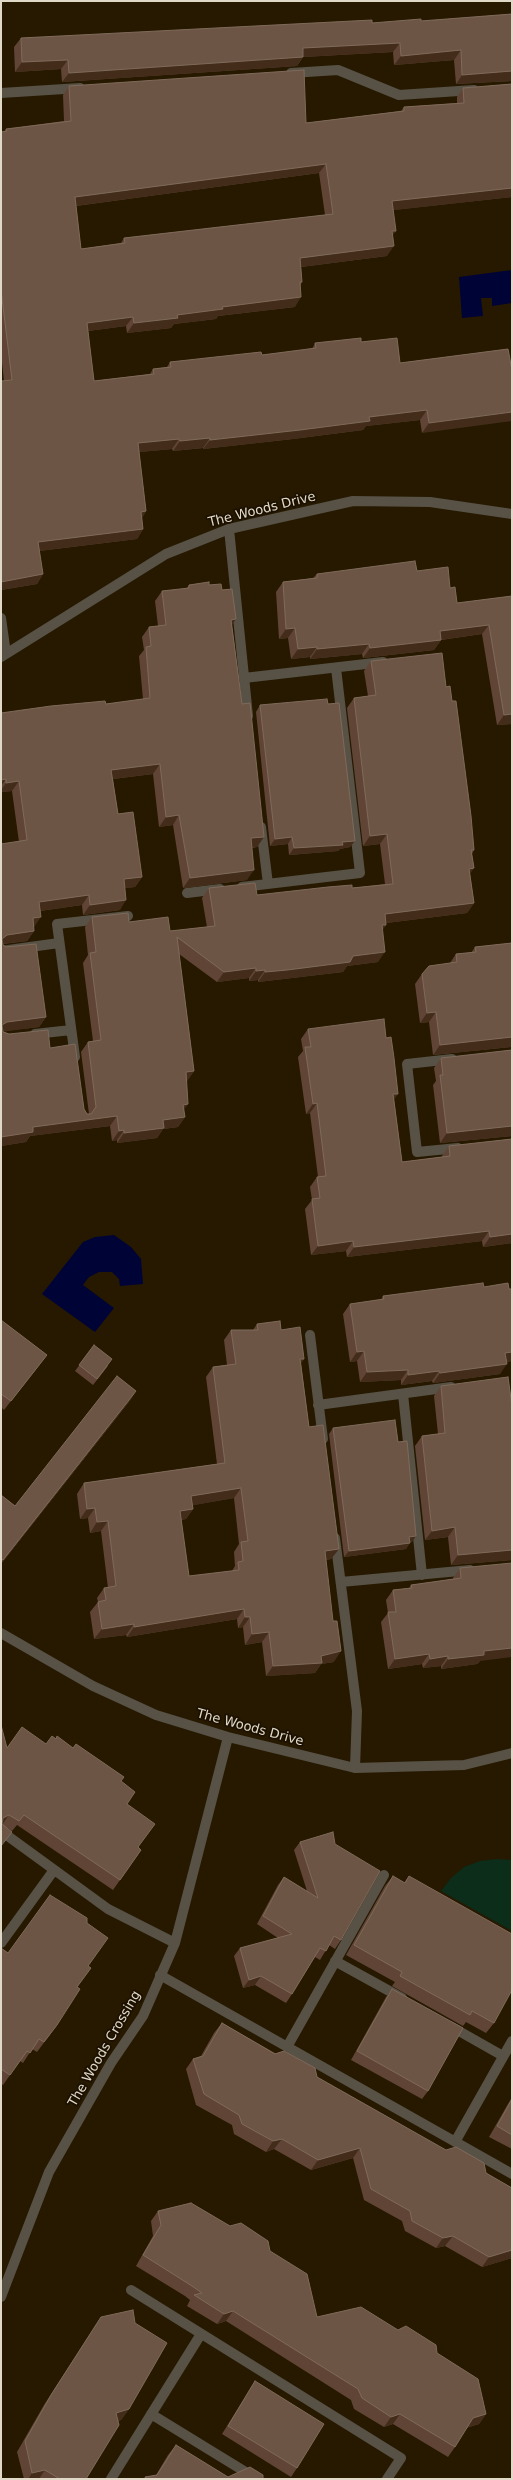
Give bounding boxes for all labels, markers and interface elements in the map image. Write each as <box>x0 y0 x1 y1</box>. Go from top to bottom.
street label: The Woods Drive <box>207 489 317 531</box>
street label: The Woods Drive <box>195 1706 305 1750</box>
street label: The Woods Crossing <box>65 1988 145 2110</box>

